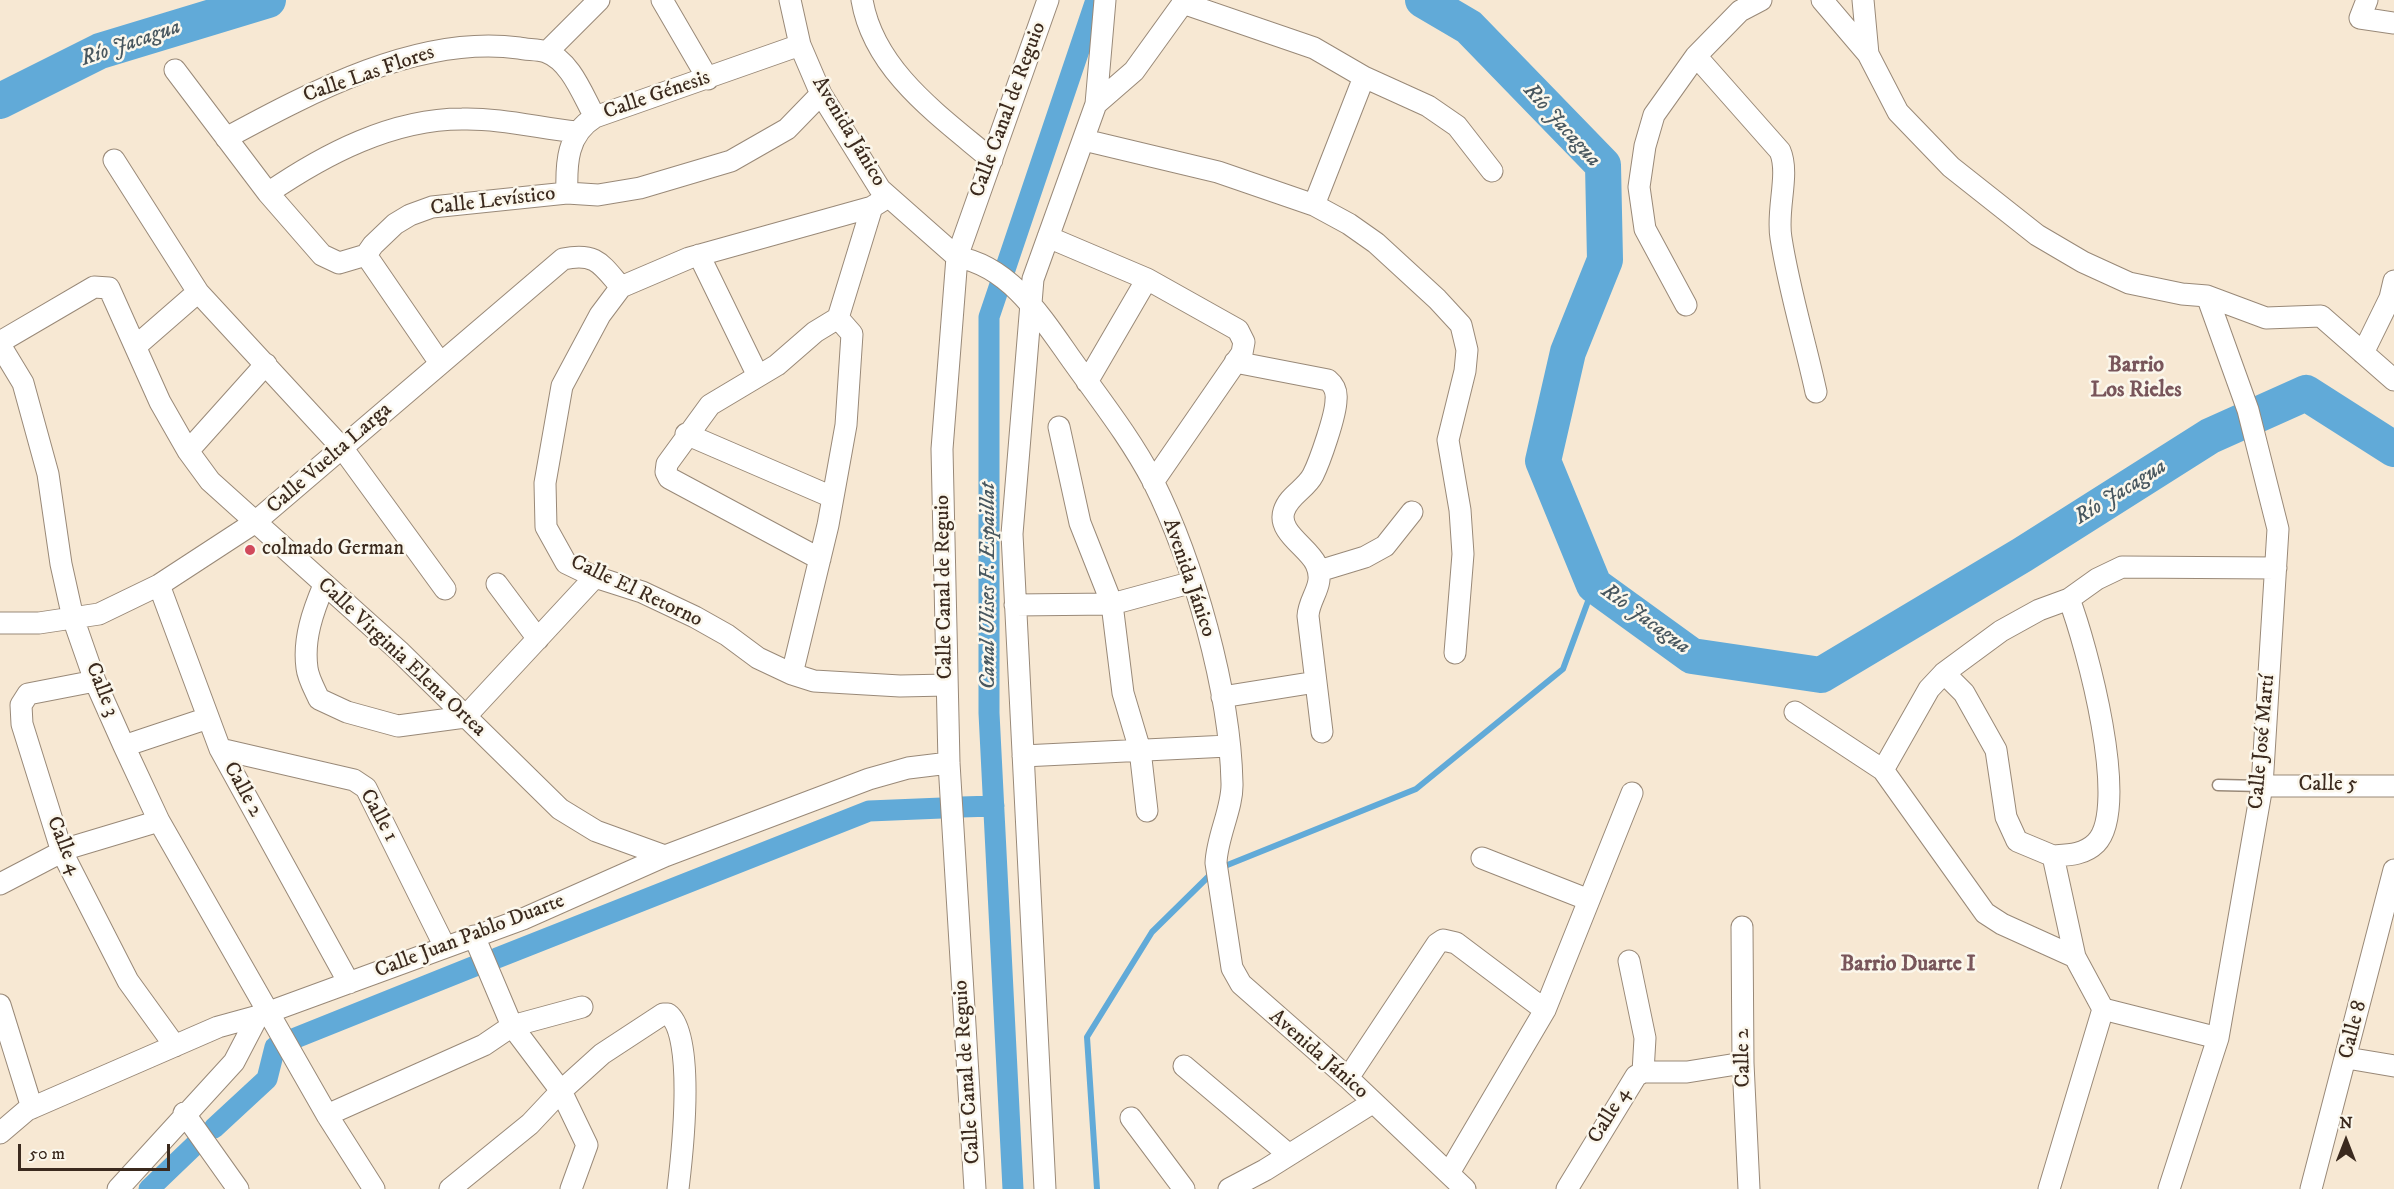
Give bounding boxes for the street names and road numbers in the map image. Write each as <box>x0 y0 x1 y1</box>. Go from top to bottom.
street label: Calle Canal de Reguio <box>966 19 1052 201</box>
street label: Calle Las Flores <box>300 41 438 109</box>
street label: Calle Génesis <box>600 66 714 126</box>
street label: Avenida Jánico <box>805 73 891 191</box>
street label: Calle Levístico <box>429 182 557 222</box>
street label: Calle Vuelta Larga <box>262 398 398 520</box>
street label: Calle Canal de Reguio <box>931 495 959 679</box>
street label: Avenida Jánico <box>1156 515 1220 641</box>
street label: Calle El Retorno <box>566 550 706 634</box>
street label: Calle Virginia Elena Ortea <box>311 573 491 743</box>
street label: Calle 3 <box>79 659 123 721</box>
street label: Calle José Martí <box>2245 674 2281 810</box>
street label: Calle 2 <box>217 758 267 822</box>
street label: Calle 5 <box>2298 773 2358 799</box>
street label: Calle 1 <box>353 785 403 847</box>
street label: Calle 4 <box>40 813 86 879</box>
street label: Calle Juan Pablo Duarte <box>372 889 568 985</box>
street label: Calle Canal de Reguio <box>949 979 987 1165</box>
street label: Calle 8 <box>2335 998 2373 1062</box>
street label: Avenida Jánico <box>1263 1005 1373 1105</box>
street label: Calle 2 <box>1731 1028 1757 1088</box>
street label: Calle 4 <box>1584 1083 1636 1149</box>

